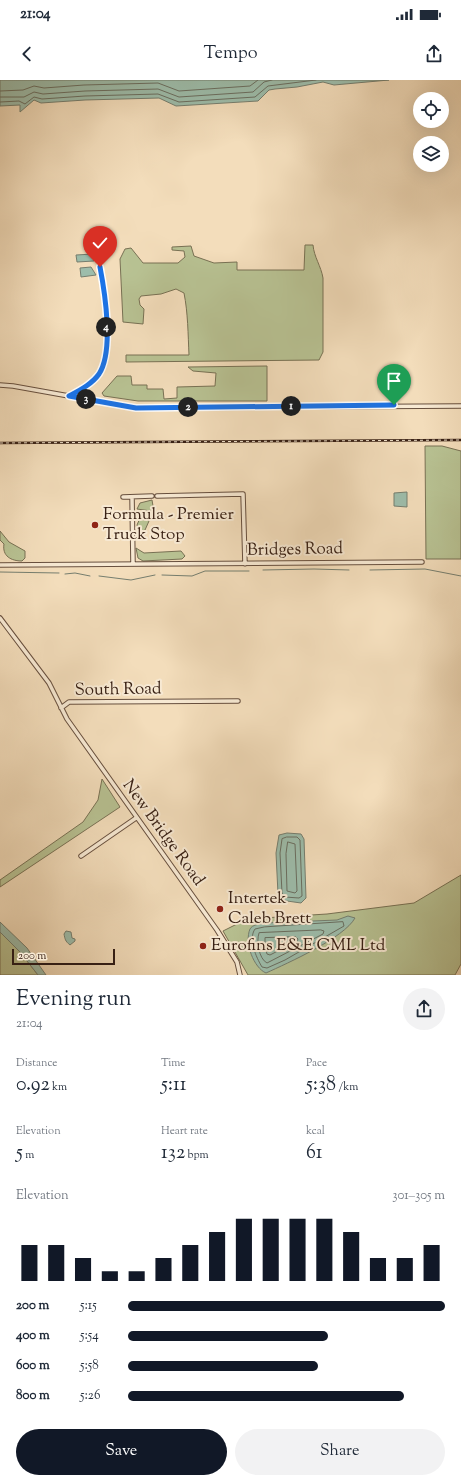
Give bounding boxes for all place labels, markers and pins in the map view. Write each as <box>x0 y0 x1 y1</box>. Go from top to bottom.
pin <box>83 226 117 267</box>
pin: 4 <box>96 317 116 337</box>
pin <box>377 364 411 405</box>
pin: 3 <box>76 389 96 409</box>
pin: 1 <box>281 396 301 416</box>
pin: 2 <box>178 397 198 417</box>
place label: Formula - Premier Truck Stop <box>103 503 234 547</box>
marker: Formula - Premier Truck Stop <box>90 520 100 530</box>
place label: Intertek Caleb Brett <box>228 887 311 931</box>
marker: Intertek Caleb Brett <box>215 904 225 914</box>
place label: Eurofins E&E CML Ltd <box>211 934 386 958</box>
marker: Eurofins E&E CML Ltd <box>198 941 208 951</box>

